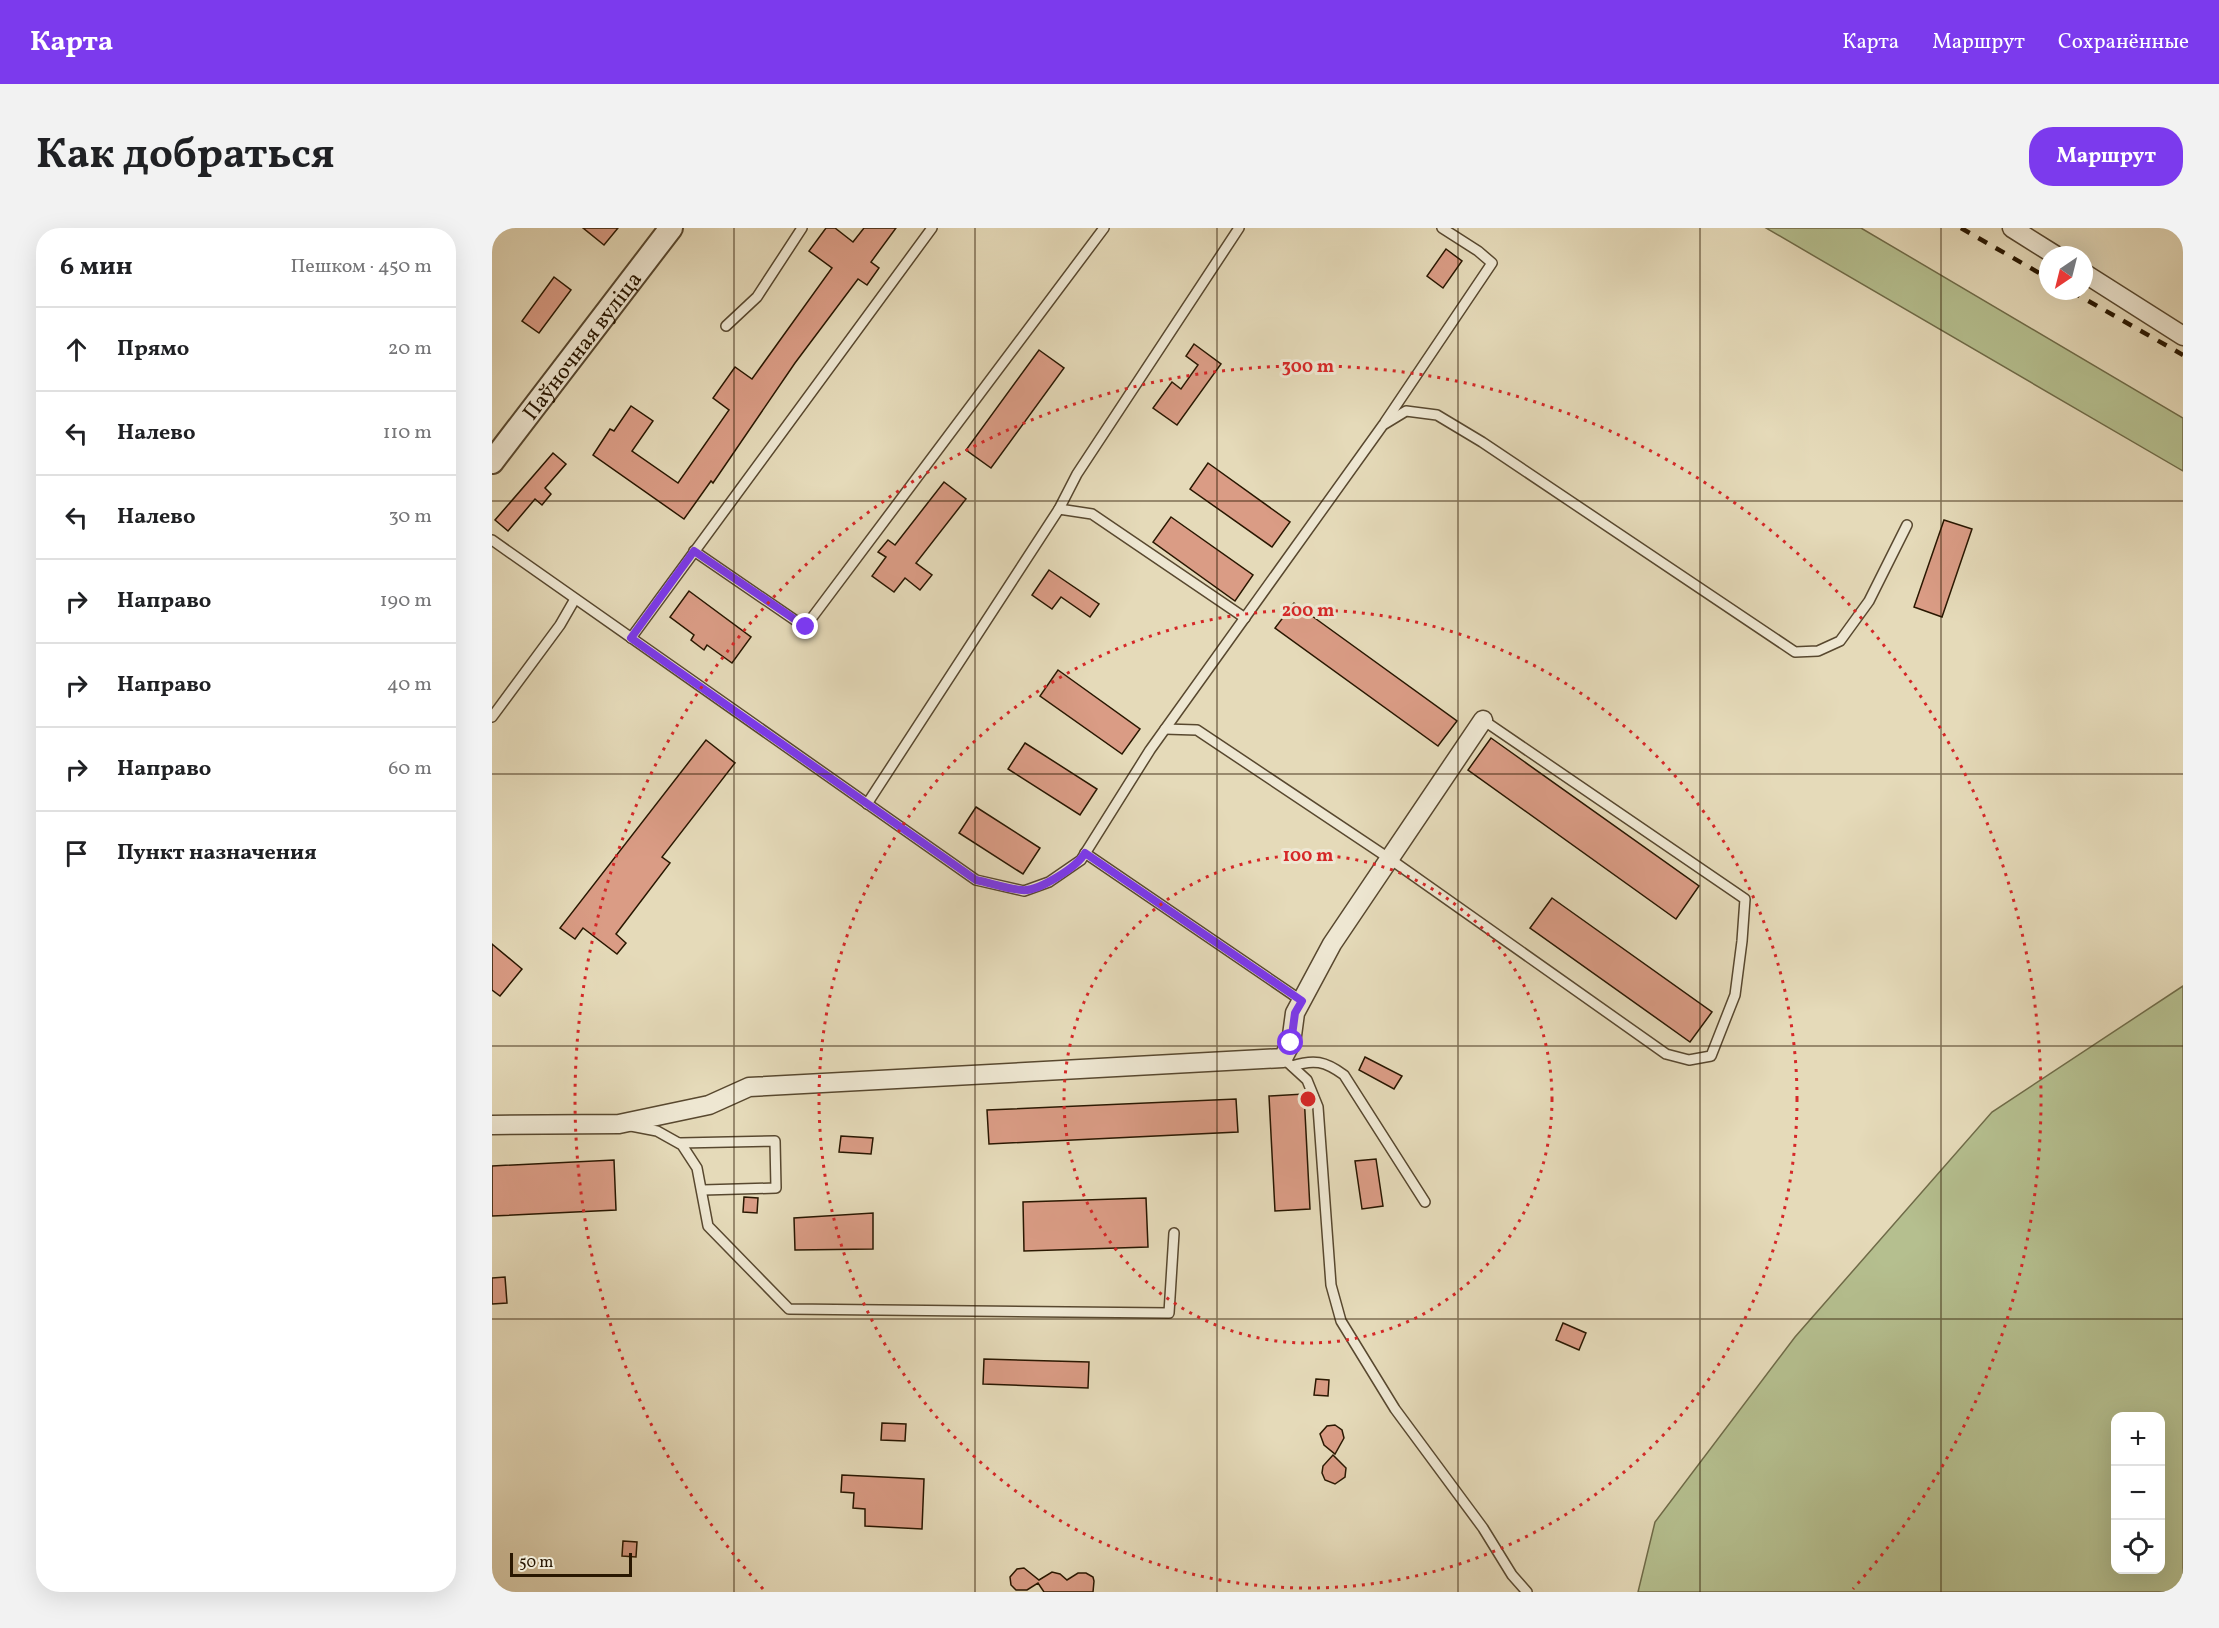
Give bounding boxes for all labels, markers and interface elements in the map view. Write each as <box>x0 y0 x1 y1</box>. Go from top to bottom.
text: Карта <box>30 23 113 62</box>
text: Карта <box>1842 28 1899 57</box>
text: Маршрут <box>1932 28 2025 57</box>
text: Сохранённые <box>2058 28 2189 57</box>
text: Как добраться <box>36 127 335 186</box>
button: Маршрут <box>2029 127 2183 186</box>
north arrow <box>2039 246 2093 300</box>
text: 6 мин <box>60 249 133 285</box>
text: Пешком · 450 m <box>290 253 432 281</box>
street label: Паўночная вуліца <box>516 266 650 428</box>
icon: ahead <box>60 333 93 366</box>
text: Прямо <box>117 334 189 365</box>
text: 20 m <box>388 335 432 363</box>
text: 300 m <box>1282 355 1334 380</box>
icon: left <box>60 417 93 450</box>
text: Налево <box>117 418 196 449</box>
text: 110 m <box>383 419 432 447</box>
icon: left <box>60 501 93 534</box>
text: Налево <box>117 502 196 533</box>
text: 30 m <box>388 503 432 531</box>
icon: right <box>60 585 93 618</box>
text: Направо <box>117 586 211 617</box>
text: 190 m <box>380 587 432 615</box>
text: 200 m <box>1282 599 1334 624</box>
route end <box>792 613 818 639</box>
icon: right <box>60 669 93 702</box>
text: Направо <box>117 670 211 701</box>
text: 40 m <box>387 671 432 699</box>
icon: right <box>60 753 93 786</box>
text: Направо <box>117 754 211 785</box>
text: 60 m <box>388 755 432 783</box>
icon: arrive <box>60 837 93 870</box>
text: Пункт назначения <box>117 838 317 869</box>
text: 100 m <box>1283 844 1333 869</box>
route start <box>1277 1029 1303 1055</box>
centre of rings <box>1298 1089 1318 1109</box>
map controls <box>2111 1412 2165 1574</box>
button: + <box>2111 1412 2165 1466</box>
button: − <box>2111 1466 2165 1520</box>
button: locate <box>2111 1520 2165 1574</box>
scale bar <box>510 1550 632 1578</box>
text: 50 m <box>519 1552 553 1574</box>

